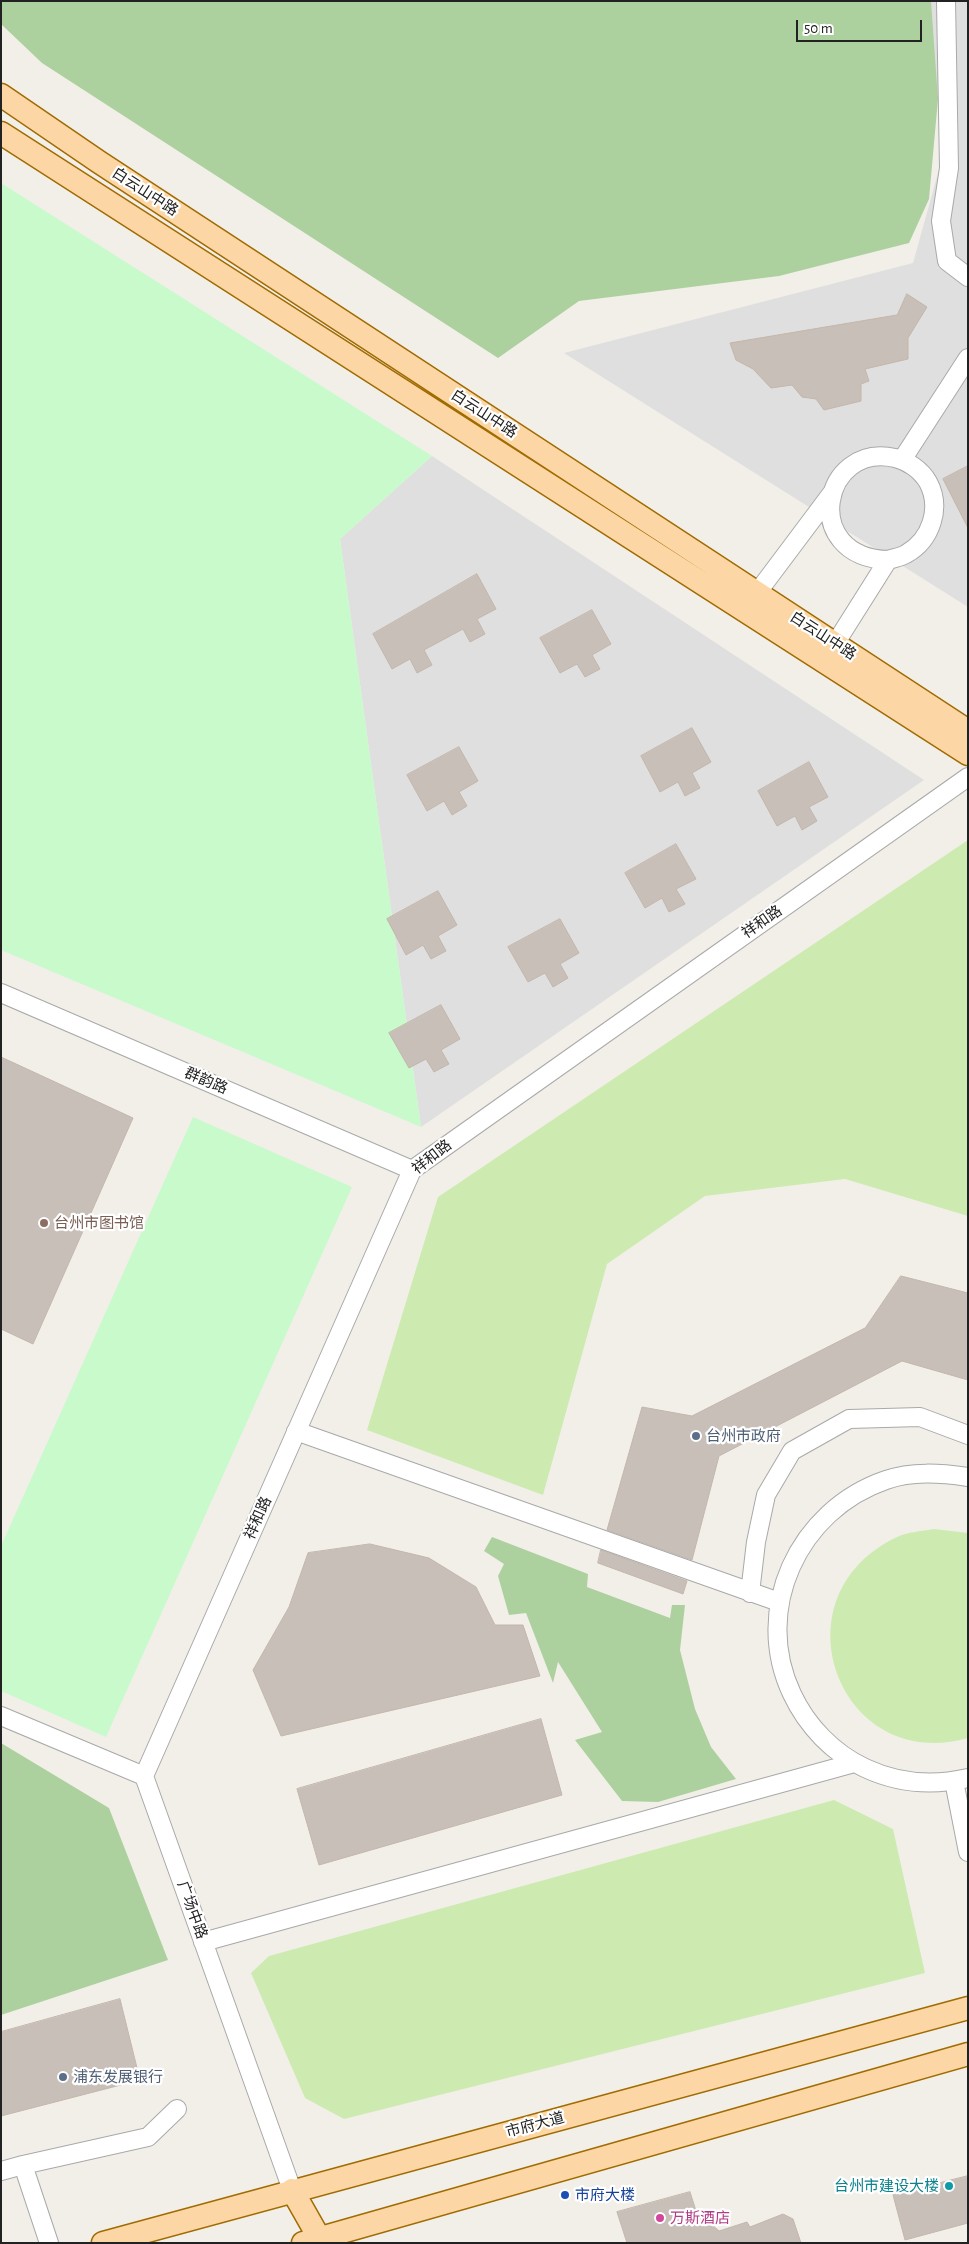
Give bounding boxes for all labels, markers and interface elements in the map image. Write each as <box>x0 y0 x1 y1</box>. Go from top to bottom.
scale bar <box>799 10 925 42</box>
text: 50 m <box>804 21 833 36</box>
street label: 白云山中路 <box>109 164 181 220</box>
street label: 白云山中路 <box>448 386 520 442</box>
street label: 白云山中路 <box>787 608 859 664</box>
street label: 祥和路 <box>738 902 786 942</box>
street label: 群韵路 <box>182 1064 230 1098</box>
street label: 祥和路 <box>409 1136 455 1178</box>
place label: 台州市图书馆 <box>54 1214 144 1232</box>
marker: 台州市图书馆 <box>38 1217 50 1229</box>
place label: 台州市政府 <box>706 1427 781 1445</box>
marker: 台州市政府 <box>690 1430 702 1442</box>
street label: 祥和路 <box>241 1494 275 1542</box>
street label: 广场中路 <box>173 1879 211 1941</box>
place label: 浦东发展银行 <box>73 2068 163 2086</box>
marker: 浦东发展银行 <box>57 2071 69 2083</box>
street label: 市府大道 <box>504 2109 566 2141</box>
place label: 台州市建设大楼 <box>834 2177 939 2195</box>
marker: 台州市建设大楼 <box>943 2180 955 2192</box>
place label: 市府大楼 <box>575 2186 635 2204</box>
marker: 市府大楼 <box>559 2189 571 2201</box>
place label: 万斯酒店 <box>670 2209 730 2227</box>
marker: 万斯酒店 <box>654 2212 666 2224</box>

